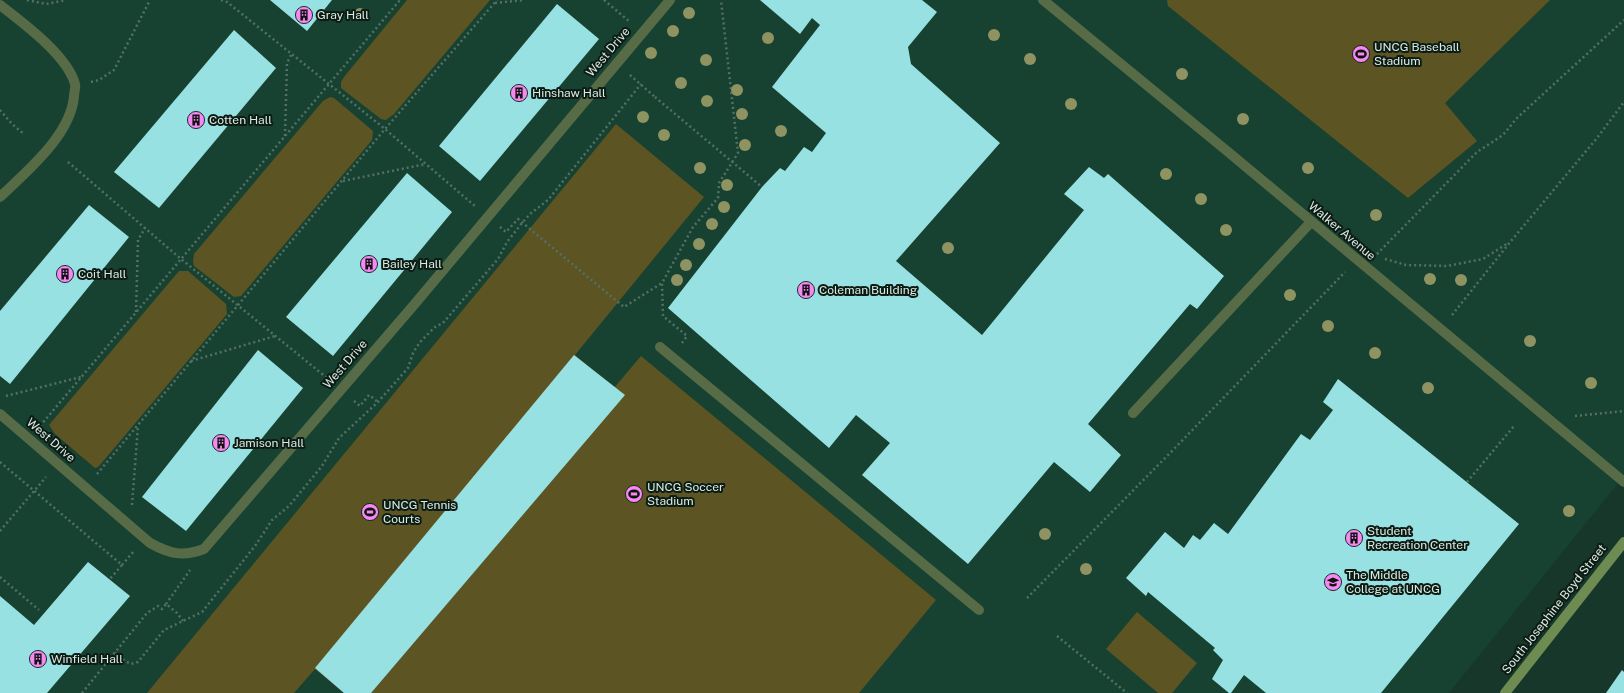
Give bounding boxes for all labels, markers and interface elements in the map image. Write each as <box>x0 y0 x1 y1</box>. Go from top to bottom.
building icon: Gray Hall <box>294 5 314 25</box>
place label: Gray Hall <box>317 8 369 22</box>
street label: West Drive <box>583 24 633 79</box>
place label: UNCG Baseball Stadium <box>1374 40 1460 68</box>
sports icon: UNCG Baseball Stadium <box>1351 44 1371 64</box>
building icon: Hinshaw Hall <box>509 83 529 103</box>
place label: Hinshaw Hall <box>532 86 606 100</box>
building icon: Cotten Hall <box>186 110 206 130</box>
place label: Cotten Hall <box>209 113 272 127</box>
street label: Walker Avenue <box>1306 199 1379 263</box>
building icon: Bailey Hall <box>359 254 379 274</box>
place label: Bailey Hall <box>382 257 442 271</box>
building icon: Coit Hall <box>55 264 75 284</box>
place label: Coit Hall <box>78 267 127 281</box>
building icon: Coleman Building <box>796 280 816 300</box>
place label: Coleman Building <box>819 283 917 297</box>
street label: West Drive <box>320 337 370 391</box>
street label: West Drive <box>24 415 78 465</box>
building icon: Jamison Hall <box>211 433 231 453</box>
place label: Jamison Hall <box>234 436 305 450</box>
place label: UNCG Soccer Stadium <box>647 480 724 508</box>
sports icon: UNCG Soccer Stadium <box>624 484 644 504</box>
place label: UNCG Tennis Courts <box>383 498 456 526</box>
sports icon: UNCG Tennis Courts <box>360 502 380 522</box>
place label: Student Recreation Center <box>1367 524 1468 552</box>
building icon: Student Recreation Center <box>1344 528 1364 548</box>
street label: South Josephine Boyd Street <box>1499 541 1609 677</box>
place label: The Middle College at UNCG <box>1346 568 1440 596</box>
school or university icon: The Middle College at UNCG <box>1323 572 1343 592</box>
building icon: Winfield Hall <box>28 649 48 669</box>
place label: Winfield Hall <box>51 652 123 666</box>

